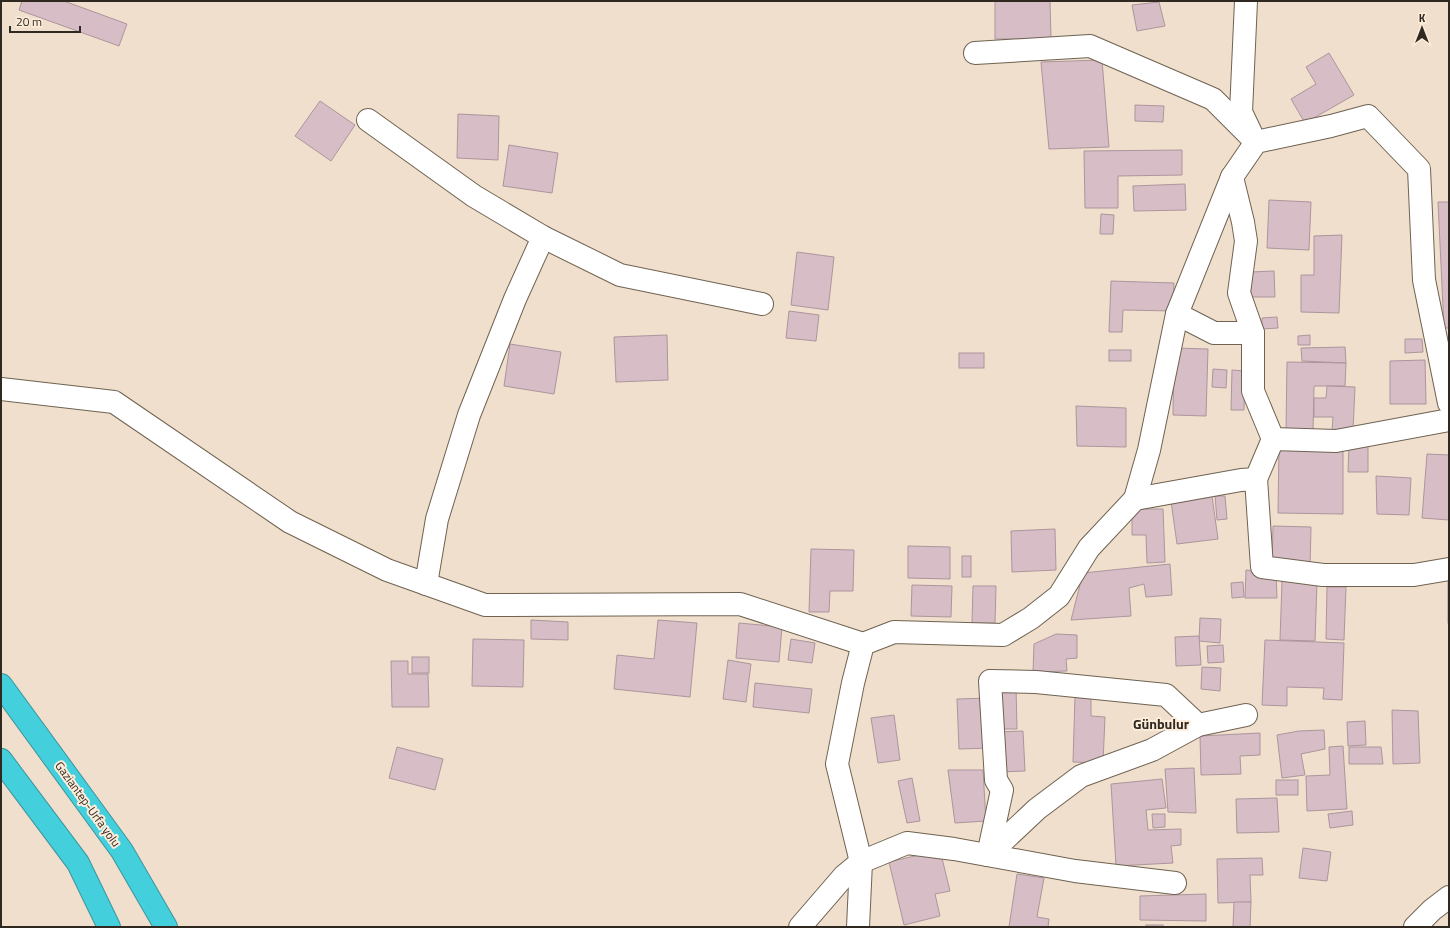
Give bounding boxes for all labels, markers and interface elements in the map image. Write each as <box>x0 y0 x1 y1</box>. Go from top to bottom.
scale bar <box>10 8 80 34</box>
north arrow <box>1402 8 1442 48</box>
text: K <box>1419 10 1426 26</box>
text: 20 m <box>16 12 42 31</box>
district label: Günbulur <box>1133 713 1189 734</box>
street label: Gaziantep-Urfa yolu <box>51 757 125 851</box>

